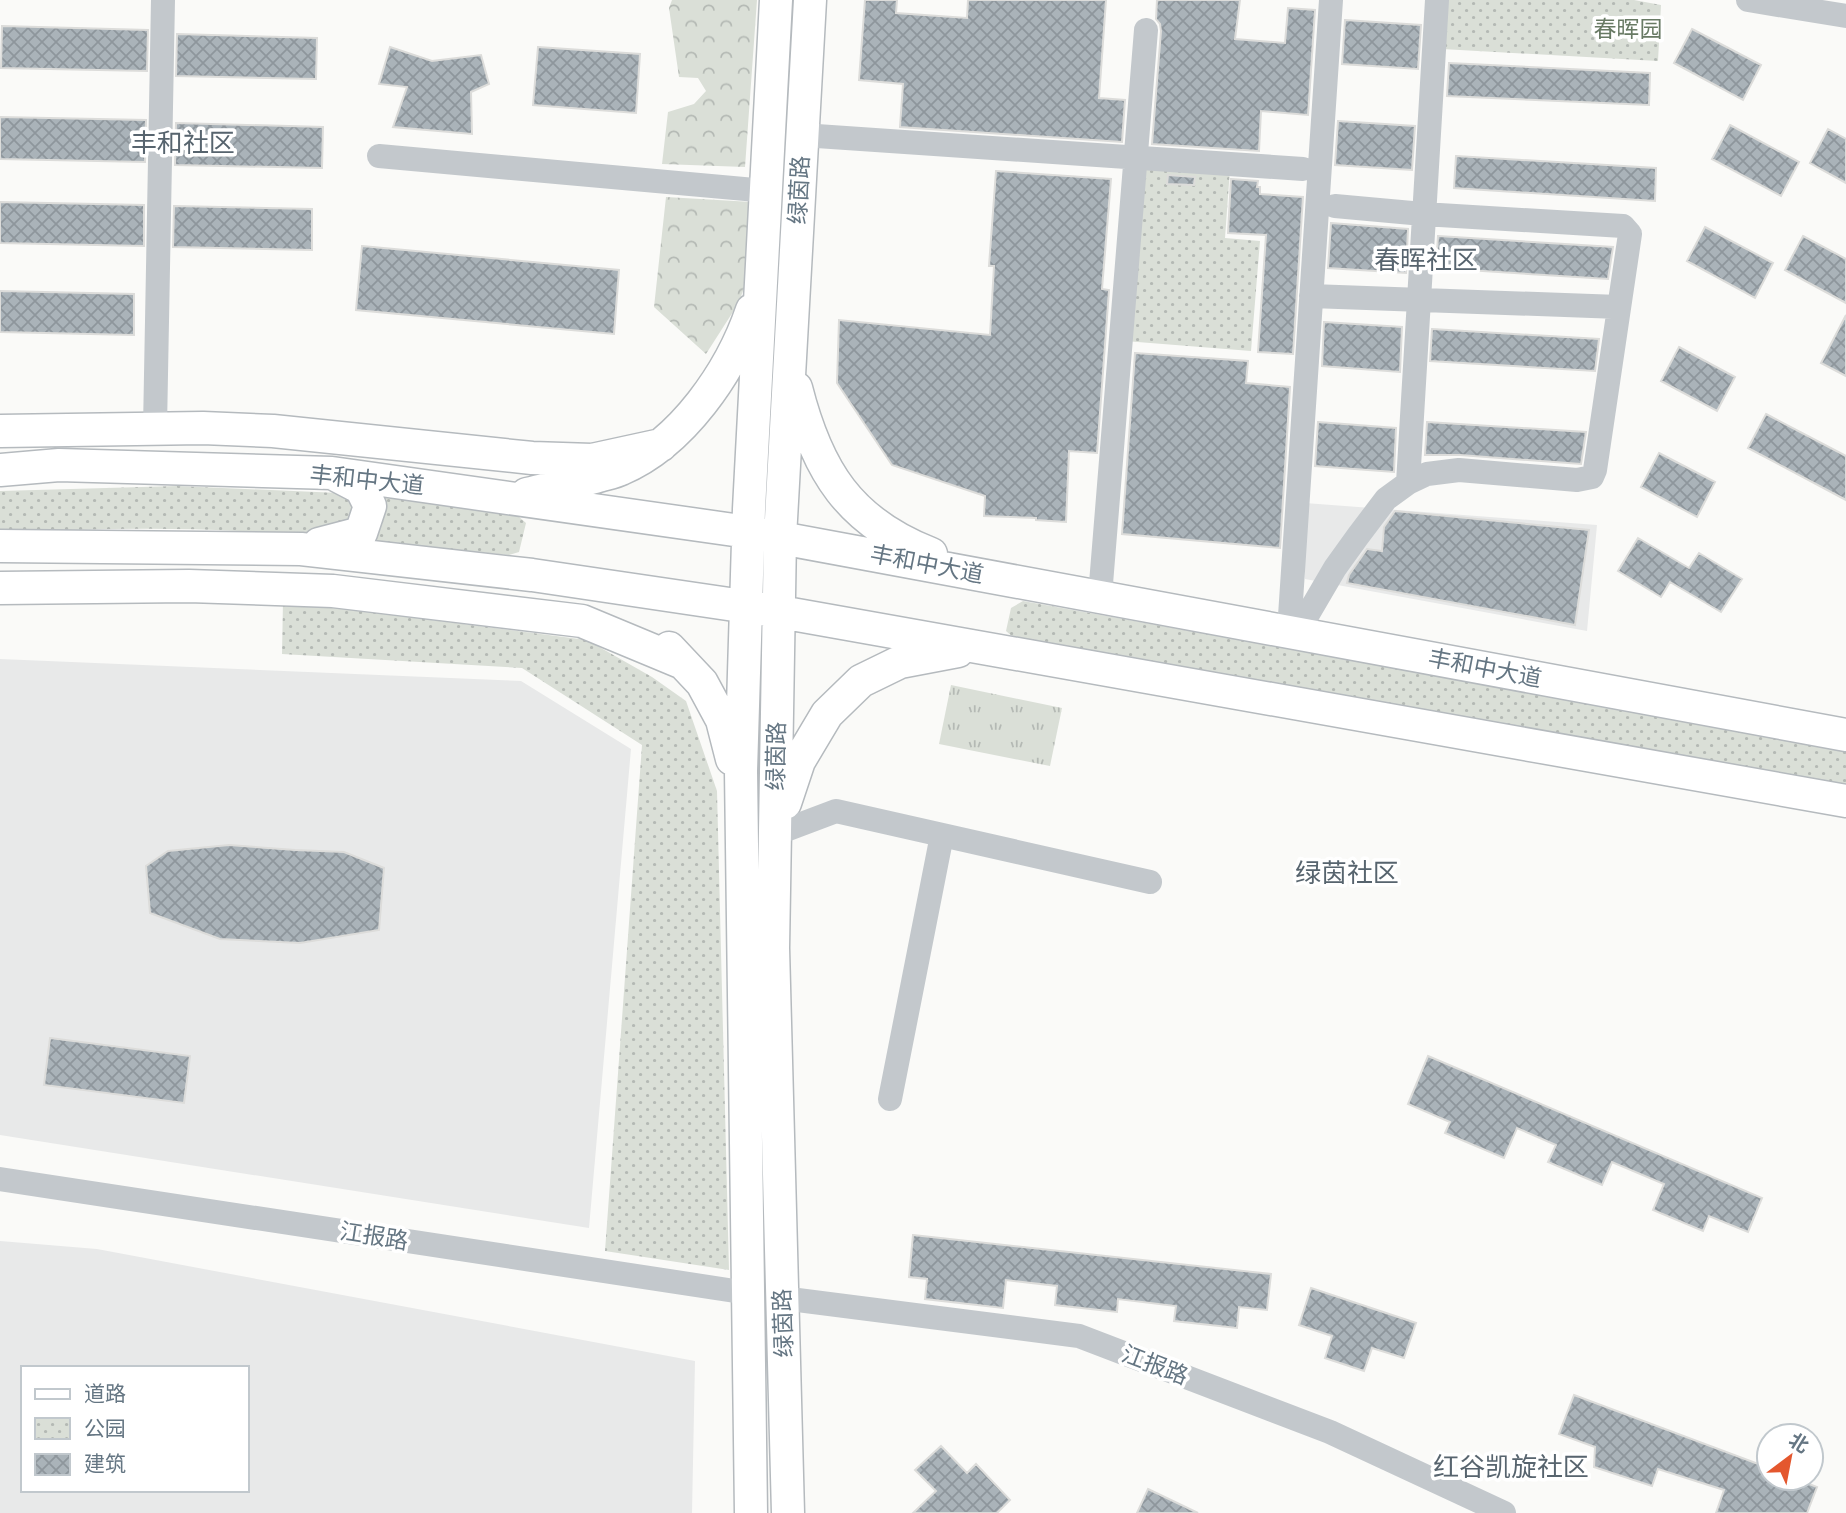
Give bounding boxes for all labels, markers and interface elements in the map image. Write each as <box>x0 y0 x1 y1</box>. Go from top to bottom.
park label: 春晖园 <box>1594 14 1663 44</box>
district label: 丰和社区 <box>131 126 235 160</box>
street label: 绿茵路 <box>782 155 816 225</box>
district label: 春晖社区 <box>1374 243 1478 277</box>
street label: 丰和中大道 <box>308 459 426 501</box>
street label: 丰和中大道 <box>868 538 986 590</box>
street label: 丰和中大道 <box>1426 642 1544 694</box>
street label: 绿茵路 <box>760 721 792 791</box>
district label: 绿茵社区 <box>1295 856 1399 890</box>
street label: 江报路 <box>338 1216 410 1256</box>
street label: 绿茵路 <box>767 1288 799 1358</box>
street label: 江报路 <box>1117 1339 1193 1391</box>
legend <box>21 1366 248 1492</box>
text: 道路 <box>84 1380 126 1408</box>
text: 公园 <box>84 1415 126 1443</box>
north arrow <box>1755 1422 1825 1492</box>
text: 北 <box>1784 1427 1813 1459</box>
text: 建筑 <box>84 1450 126 1478</box>
district label: 红谷凯旋社区 <box>1433 1450 1589 1484</box>

